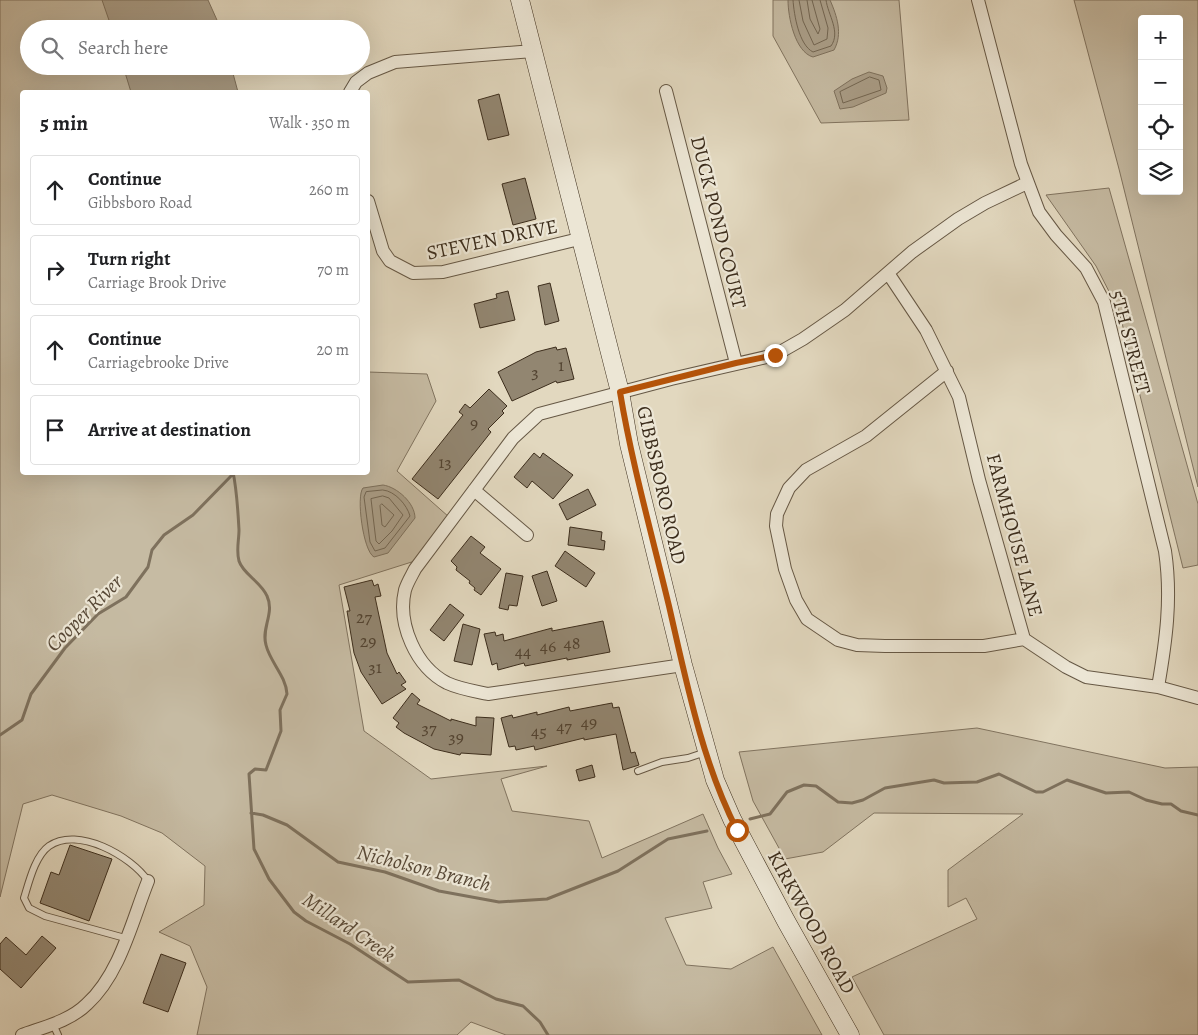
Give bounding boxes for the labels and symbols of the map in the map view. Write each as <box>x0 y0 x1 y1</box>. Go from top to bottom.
street label: DUCK POND COURT <box>684 133 753 311</box>
street label: STEVEN DRIVE <box>424 212 560 267</box>
street label: 5TH STREET <box>1104 287 1157 397</box>
route end <box>764 344 787 367</box>
house number: 1 <box>558 353 564 377</box>
house number: 3 <box>531 360 539 384</box>
street label: GIBBSBORO ROAD <box>630 403 693 567</box>
house number: 9 <box>470 411 478 435</box>
house number: 13 <box>438 450 452 474</box>
street label: FARMHOUSE LANE <box>980 450 1049 620</box>
water label: Cooper River <box>39 568 129 658</box>
house number: 27 <box>356 605 372 629</box>
house number: 29 <box>360 629 376 653</box>
house number: 48 <box>564 631 580 655</box>
house number: 46 <box>540 634 556 658</box>
house number: 44 <box>515 639 531 663</box>
house number: 31 <box>368 655 382 679</box>
house number: 49 <box>581 710 597 734</box>
house number: 47 <box>556 714 572 738</box>
house number: 37 <box>421 716 437 740</box>
house number: 45 <box>531 719 547 743</box>
house number: 39 <box>448 725 464 749</box>
route start <box>726 819 749 842</box>
water label: Nicholson Branch <box>354 838 494 898</box>
street label: KIRKWOOD ROAD <box>761 846 862 999</box>
water label: Millard Creek <box>297 886 401 968</box>

